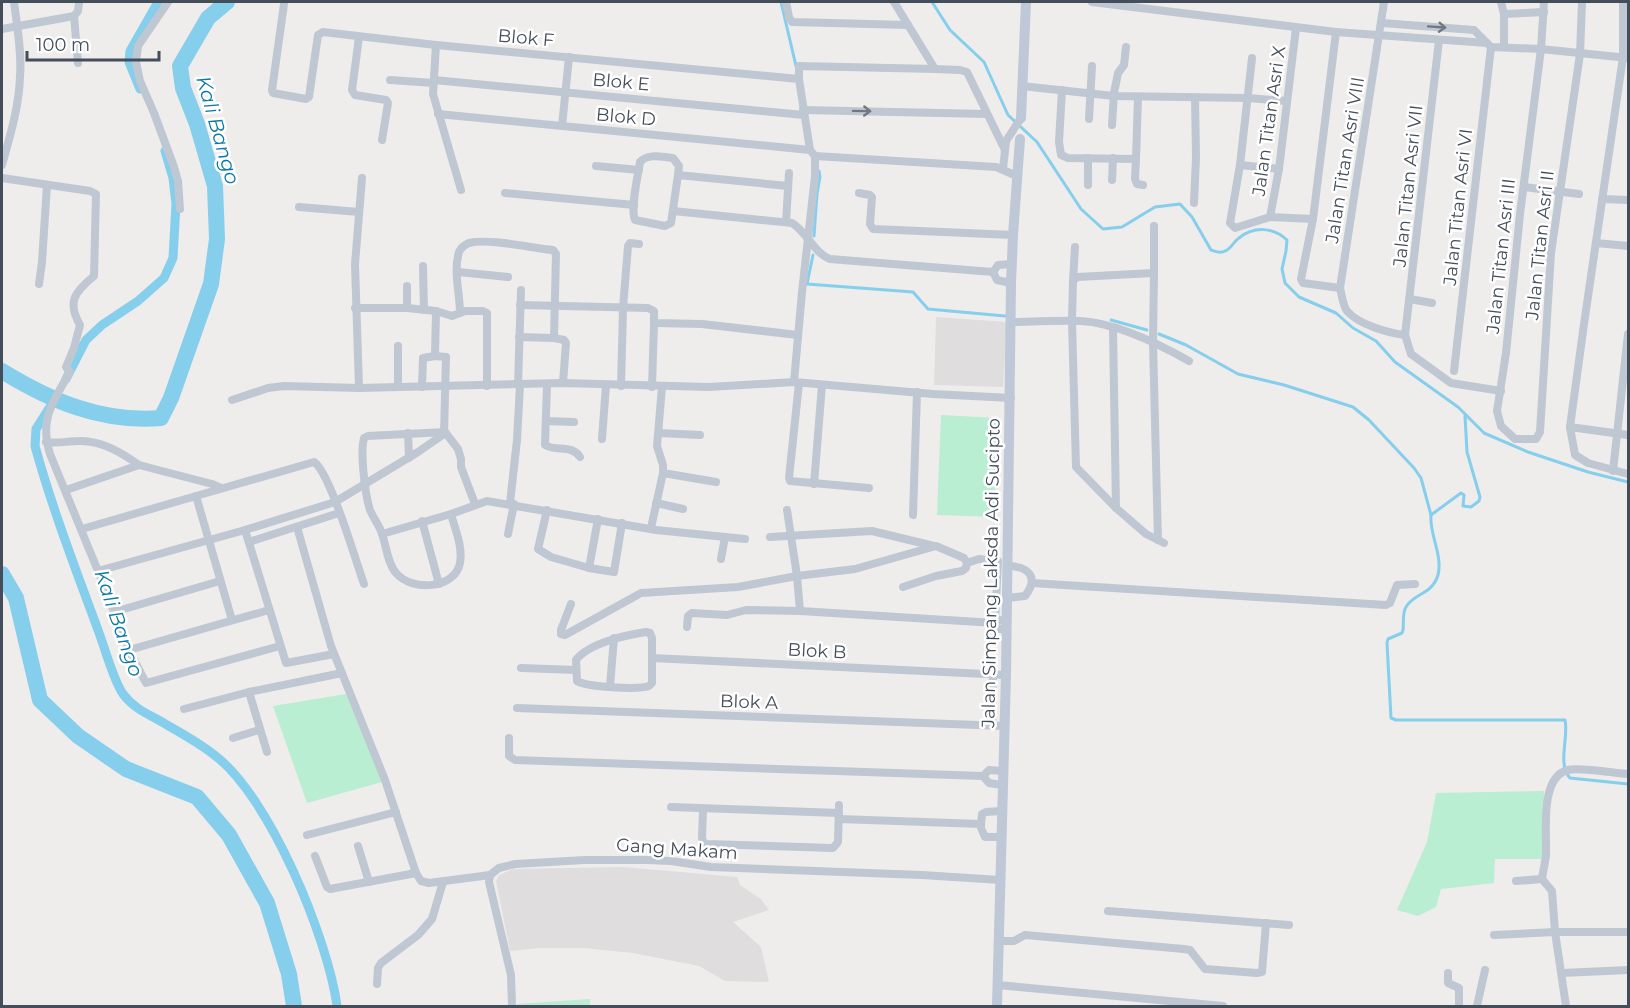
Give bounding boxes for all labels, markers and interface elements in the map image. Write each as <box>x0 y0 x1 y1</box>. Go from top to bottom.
one-way arrow <box>1427 22 1447 33</box>
scale bar <box>27 24 159 62</box>
street label: Blok F <box>497 25 555 51</box>
text: 100 m <box>36 34 90 56</box>
street label: Jalan Titan Asri X <box>1247 44 1290 199</box>
street label: Blok E <box>592 69 650 95</box>
water label: Kali Bango <box>191 73 245 187</box>
street label: Jalan Titan Asri VIII <box>1321 75 1369 246</box>
street label: Blok D <box>595 103 657 131</box>
street label: Jalan Titan Asri VII <box>1388 104 1427 269</box>
one-way arrow <box>851 105 871 117</box>
street label: Jalan Titan Asri VI <box>1439 128 1477 287</box>
street label: Jalan Titan Asri II <box>1521 169 1559 322</box>
street label: Jalan Titan Asri III <box>1482 177 1520 336</box>
street label: Jalan Simpang Laksda Adi Sucipto <box>977 418 1005 729</box>
water label: Kali Bango <box>89 566 149 680</box>
street label: Blok B <box>787 638 847 664</box>
street label: Blok A <box>720 690 778 714</box>
street label: Gang Makam <box>615 834 739 864</box>

